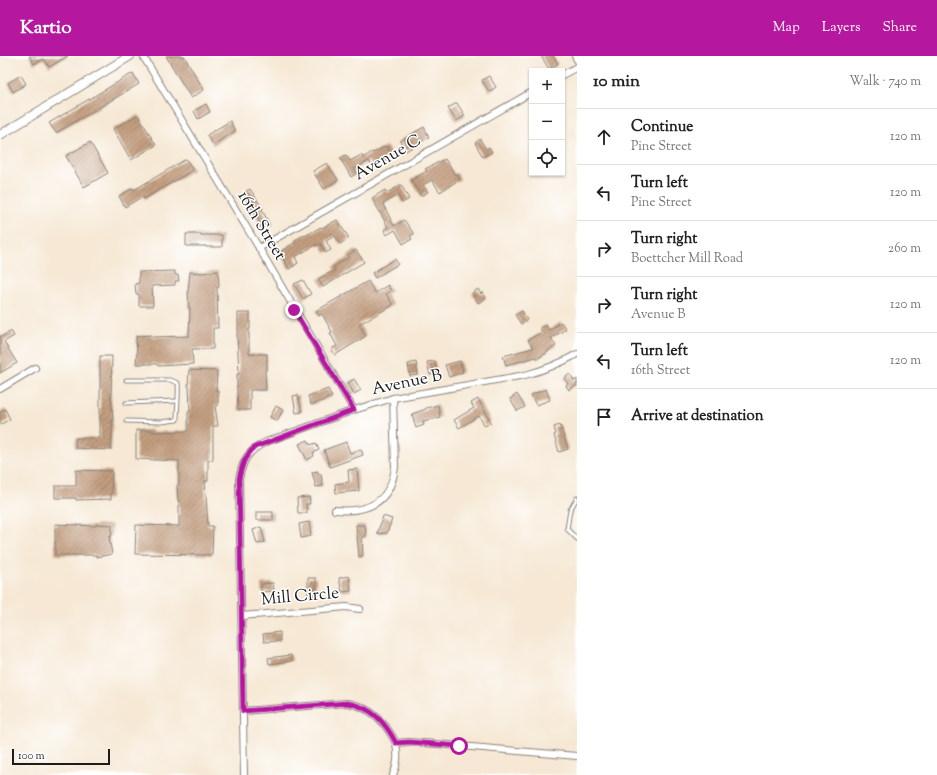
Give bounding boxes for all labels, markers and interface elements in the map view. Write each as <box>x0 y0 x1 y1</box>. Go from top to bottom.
text: Kartio <box>20 15 72 42</box>
text: Map <box>773 18 800 38</box>
text: Layers <box>822 18 860 38</box>
text: Share <box>882 18 917 38</box>
map controls <box>529 68 565 176</box>
button: + <box>529 68 565 104</box>
text: 10 min <box>593 70 640 94</box>
text: Walk · 740 m <box>849 73 921 91</box>
button: − <box>529 104 565 140</box>
text: Continue <box>631 117 693 138</box>
icon: ahead <box>593 126 615 148</box>
text: 120 m <box>890 128 921 146</box>
street label: Avenue C <box>350 129 426 187</box>
text: Pine Street <box>631 138 692 156</box>
button: locate <box>529 140 565 176</box>
text: Turn left <box>631 173 688 194</box>
icon: left <box>593 182 615 204</box>
text: 120 m <box>890 184 921 202</box>
street label: 16th Street <box>231 187 291 266</box>
text: Pine Street <box>631 194 692 212</box>
text: Turn right <box>631 229 697 250</box>
icon: right <box>593 238 615 260</box>
text: 260 m <box>888 240 921 258</box>
text: Boettcher Mill Road <box>631 250 743 268</box>
text: Turn right <box>631 285 697 306</box>
icon: right <box>593 294 615 316</box>
text: 120 m <box>890 296 921 314</box>
route end <box>285 301 303 319</box>
text: Avenue B <box>631 306 685 324</box>
text: Turn left <box>631 341 688 362</box>
icon: left <box>593 350 615 372</box>
text: 120 m <box>890 352 921 370</box>
text: 16th Street <box>631 362 690 380</box>
street label: Avenue B <box>370 364 445 402</box>
icon: arrive <box>593 406 615 428</box>
text: Arrive at destination <box>631 406 764 427</box>
street label: Mill Circle <box>260 582 340 612</box>
route start <box>450 737 468 755</box>
scale bar <box>12 747 110 766</box>
text: 100 m <box>18 748 45 764</box>

